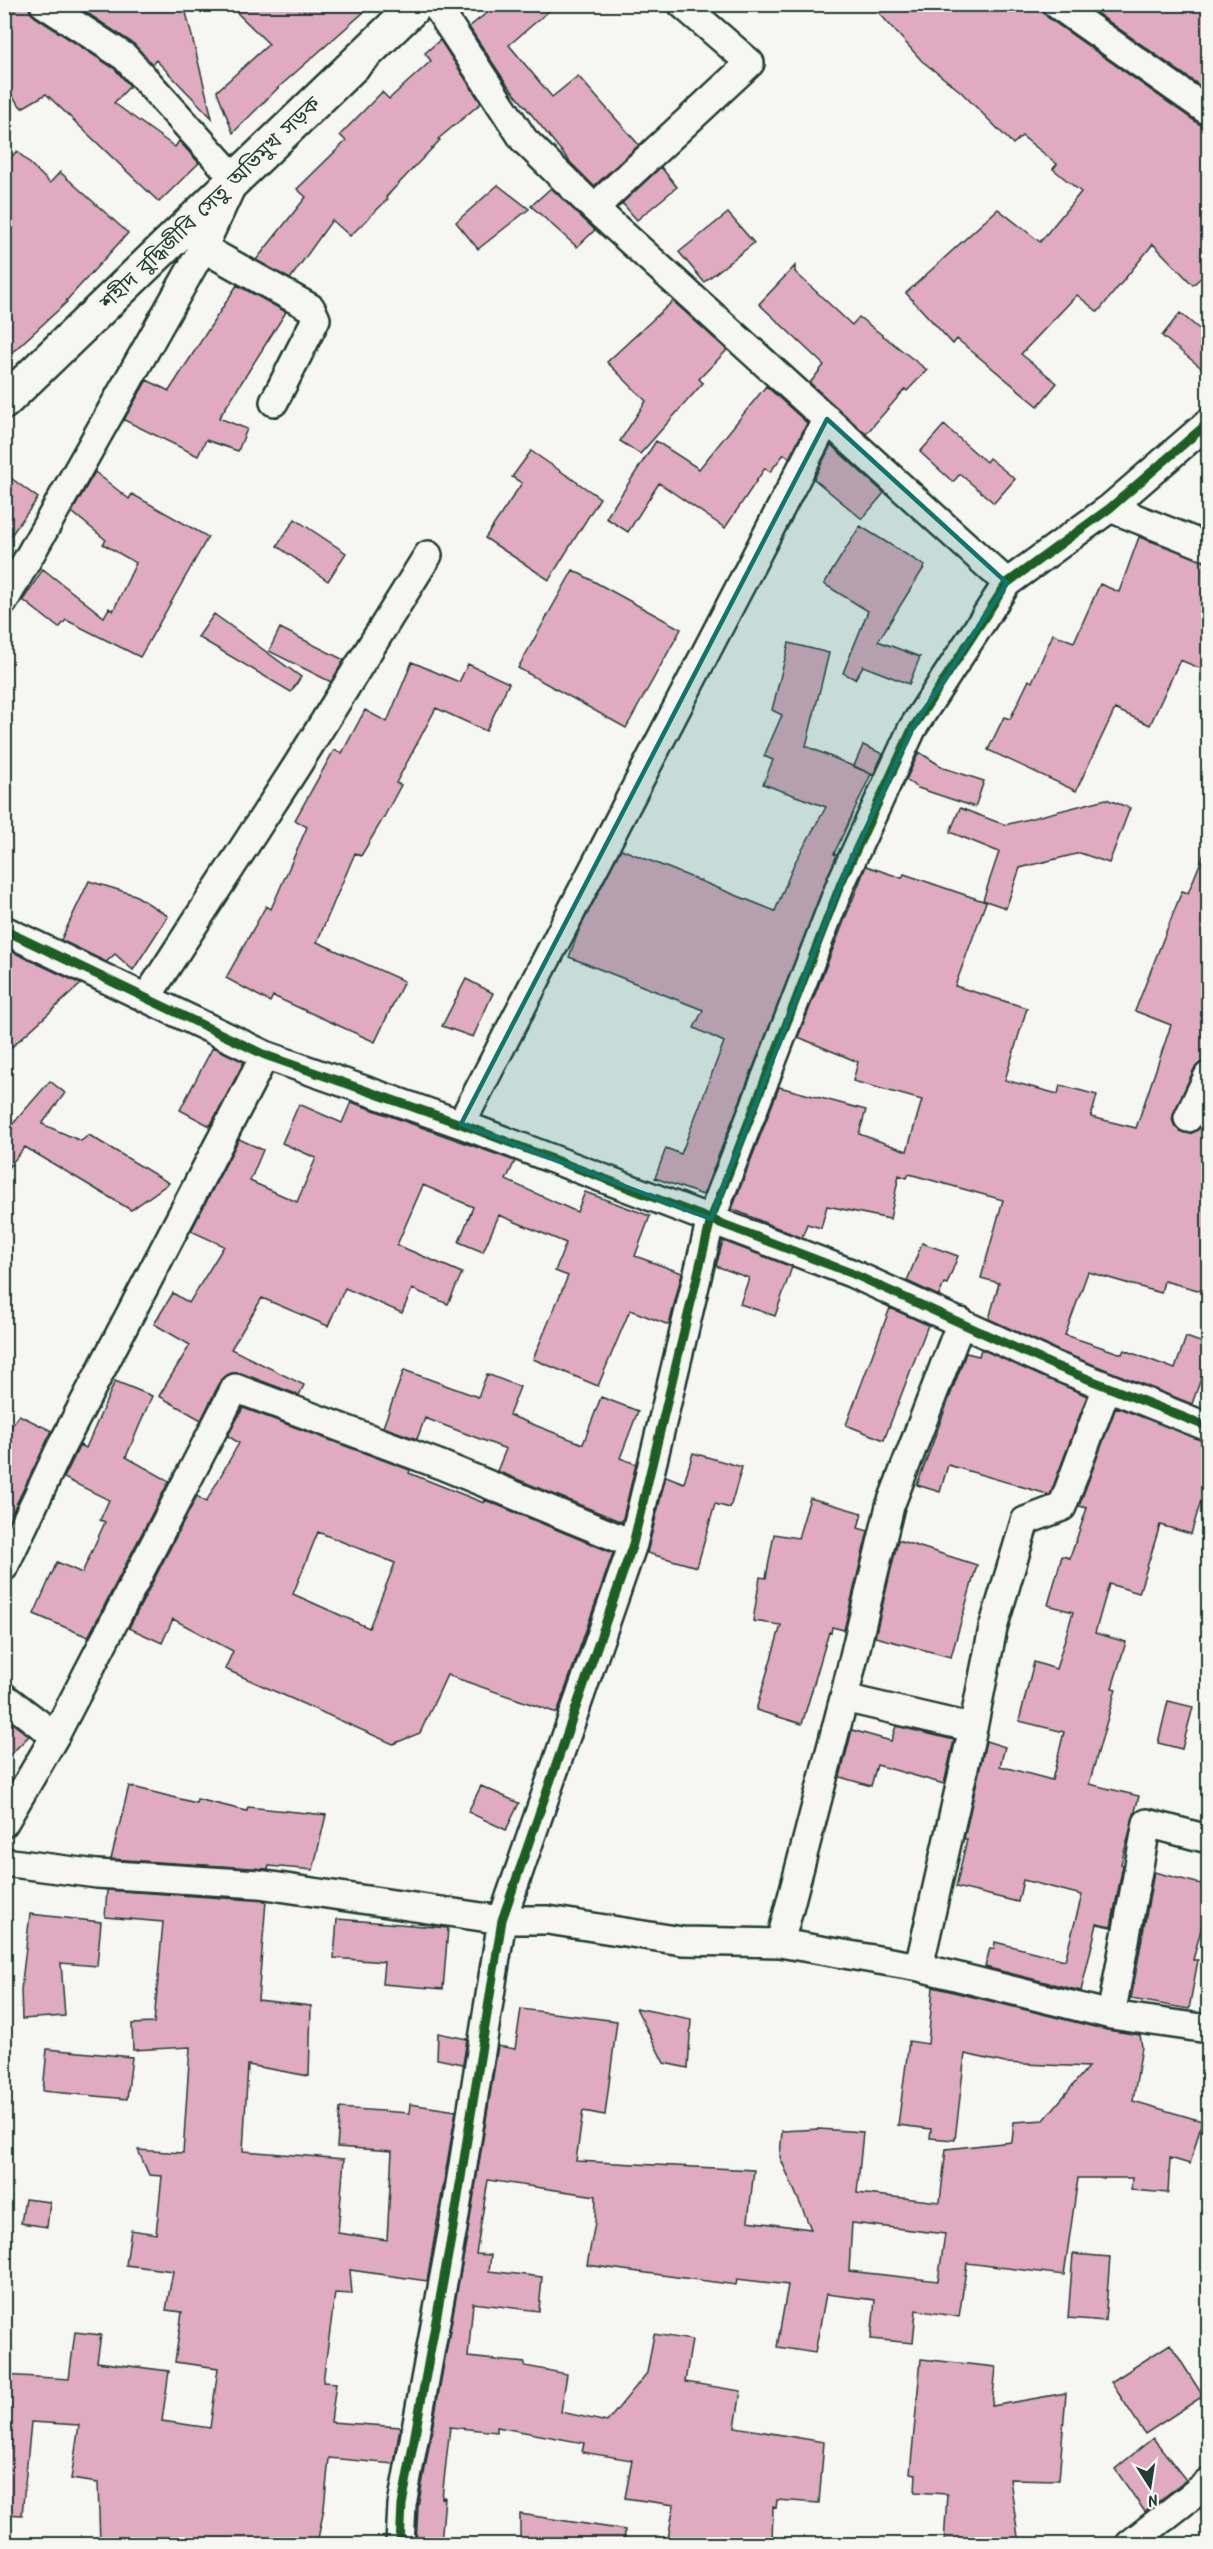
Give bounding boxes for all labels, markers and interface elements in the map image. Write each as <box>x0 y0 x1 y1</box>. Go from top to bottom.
street label: শহীদ বুদ্ধিজীবি সেতু অভিমুখ সড়ক <box>92 89 330 320</box>
north arrow <box>1120 2456 1180 2516</box>
text: N <box>1145 2486 1160 2512</box>

